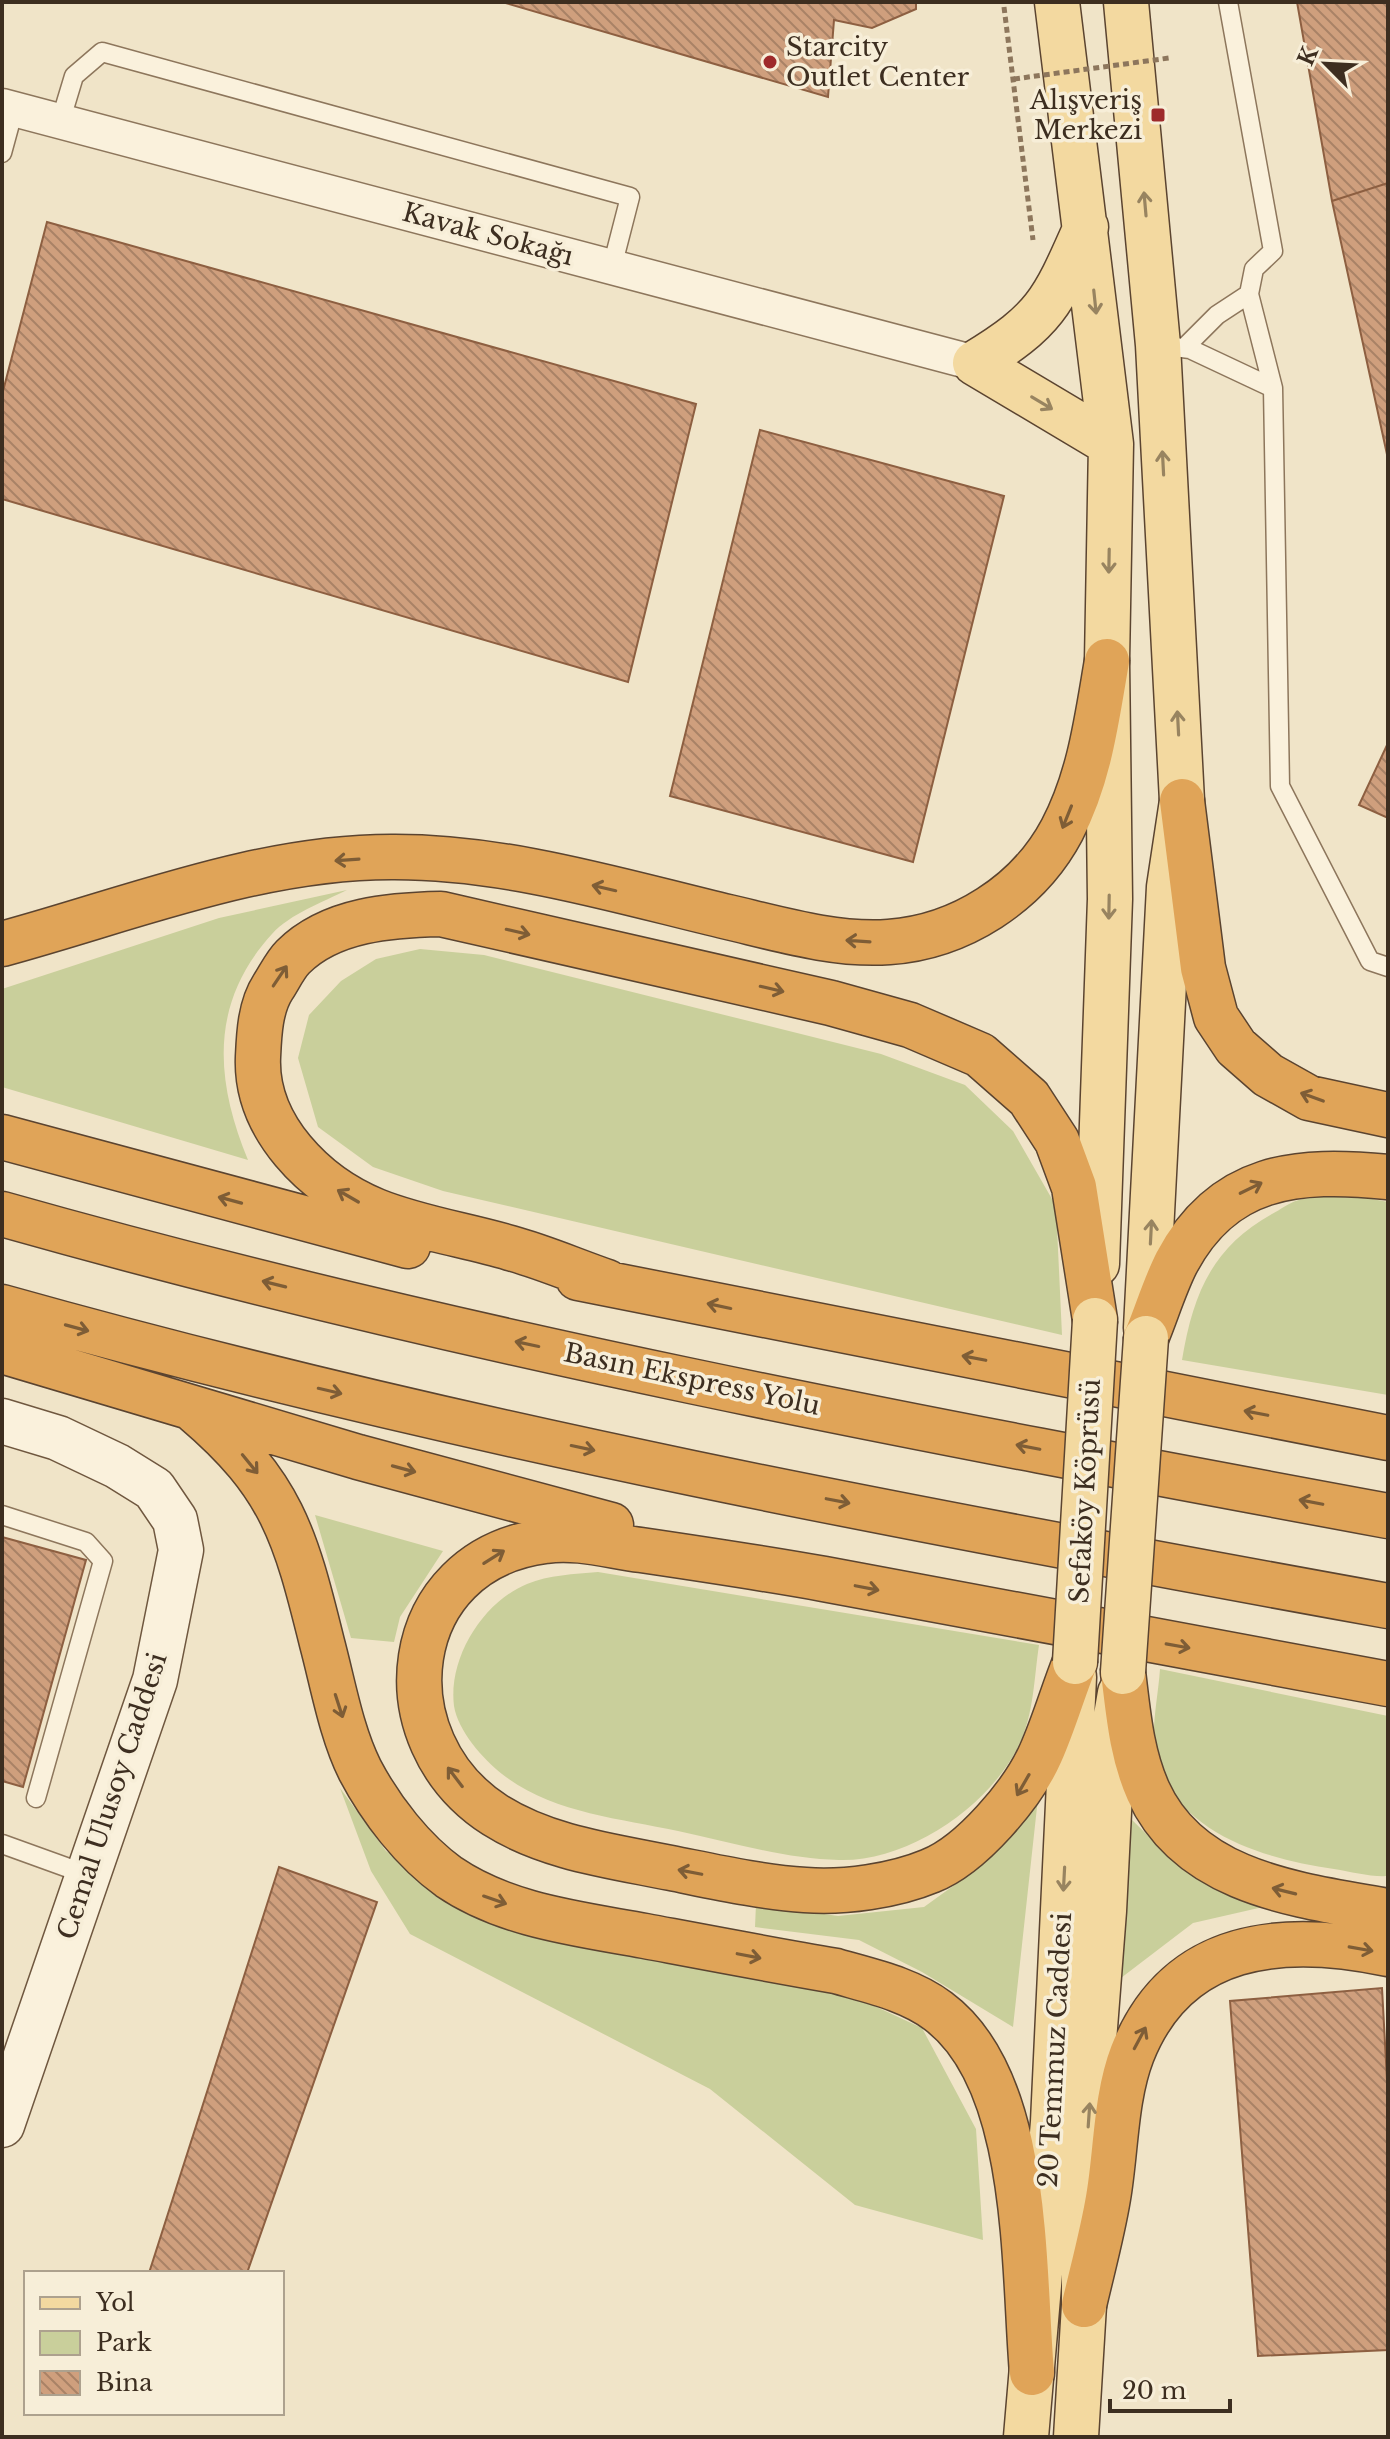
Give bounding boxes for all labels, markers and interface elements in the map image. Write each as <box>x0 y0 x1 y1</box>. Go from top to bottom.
north arrow <box>1286 24 1366 104</box>
place label: Starcity Outlet Center <box>786 31 970 93</box>
text: K <box>1292 41 1325 70</box>
marker: Starcity Outlet Center <box>761 53 779 71</box>
place label: Alışveriş Merkezi <box>1029 84 1142 146</box>
marker: Alışveriş Merkezi <box>1149 106 1167 124</box>
one-way arrow <box>1137 191 1152 218</box>
street label: Kavak Sokağı <box>399 196 577 272</box>
one-way arrow <box>1088 288 1103 314</box>
one-way arrow <box>1030 395 1053 411</box>
one-way arrow <box>1155 450 1170 477</box>
one-way arrow <box>1101 547 1116 574</box>
one-way arrow <box>1170 710 1185 737</box>
one-way arrow <box>1059 804 1073 829</box>
one-way arrow <box>334 853 361 868</box>
one-way arrow <box>591 879 617 894</box>
one-way arrow <box>1102 893 1117 920</box>
one-way arrow <box>505 925 531 940</box>
one-way arrow <box>845 933 872 948</box>
one-way arrow <box>272 966 288 988</box>
one-way arrow <box>758 983 784 998</box>
one-way arrow <box>1300 1089 1325 1104</box>
one-way arrow <box>1239 1180 1263 1195</box>
one-way arrow <box>337 1188 360 1204</box>
one-way arrow <box>218 1192 244 1207</box>
one-way arrow <box>1144 1219 1159 1246</box>
one-way arrow <box>262 1276 287 1291</box>
one-way arrow <box>707 1298 732 1313</box>
one-way arrow <box>64 1321 90 1336</box>
one-way arrow <box>515 1336 540 1351</box>
street label: Basın Ekspress Yolu <box>561 1336 823 1422</box>
one-way arrow <box>961 1349 987 1364</box>
street label: Sefaköy Köprüsü <box>1063 1378 1107 1604</box>
one-way arrow <box>316 1384 342 1399</box>
one-way arrow <box>1244 1405 1270 1420</box>
one-way arrow <box>1016 1439 1042 1454</box>
one-way arrow <box>570 1441 595 1456</box>
one-way arrow <box>241 1453 258 1474</box>
one-way arrow <box>390 1463 416 1478</box>
one-way arrow <box>1299 1493 1325 1508</box>
one-way arrow <box>824 1495 850 1510</box>
one-way arrow <box>482 1548 505 1564</box>
one-way arrow <box>854 1581 880 1596</box>
one-way arrow <box>1165 1640 1190 1655</box>
street label: Cemal Ulusoy Caddesi <box>50 1648 174 1943</box>
one-way arrow <box>332 1692 347 1718</box>
one-way arrow <box>446 1767 463 1788</box>
one-way arrow <box>1015 1773 1031 1796</box>
one-way arrow <box>678 1864 703 1879</box>
one-way arrow <box>1057 1866 1072 1892</box>
one-way arrow <box>1272 1882 1297 1897</box>
one-way arrow <box>483 1894 507 1908</box>
street label: 20 Temmuz Caddesi <box>1032 1912 1078 2188</box>
one-way arrow <box>1348 1942 1373 1957</box>
one-way arrow <box>736 1949 761 1964</box>
one-way arrow <box>1133 2027 1149 2050</box>
one-way arrow <box>1082 2102 1097 2129</box>
legend <box>24 2271 284 2415</box>
text: Yol <box>95 2288 135 2317</box>
text: Park <box>96 2328 152 2357</box>
scale bar <box>1110 2363 1230 2413</box>
text: Bina <box>96 2368 153 2397</box>
text: 20 m <box>1122 2376 1187 2405</box>

